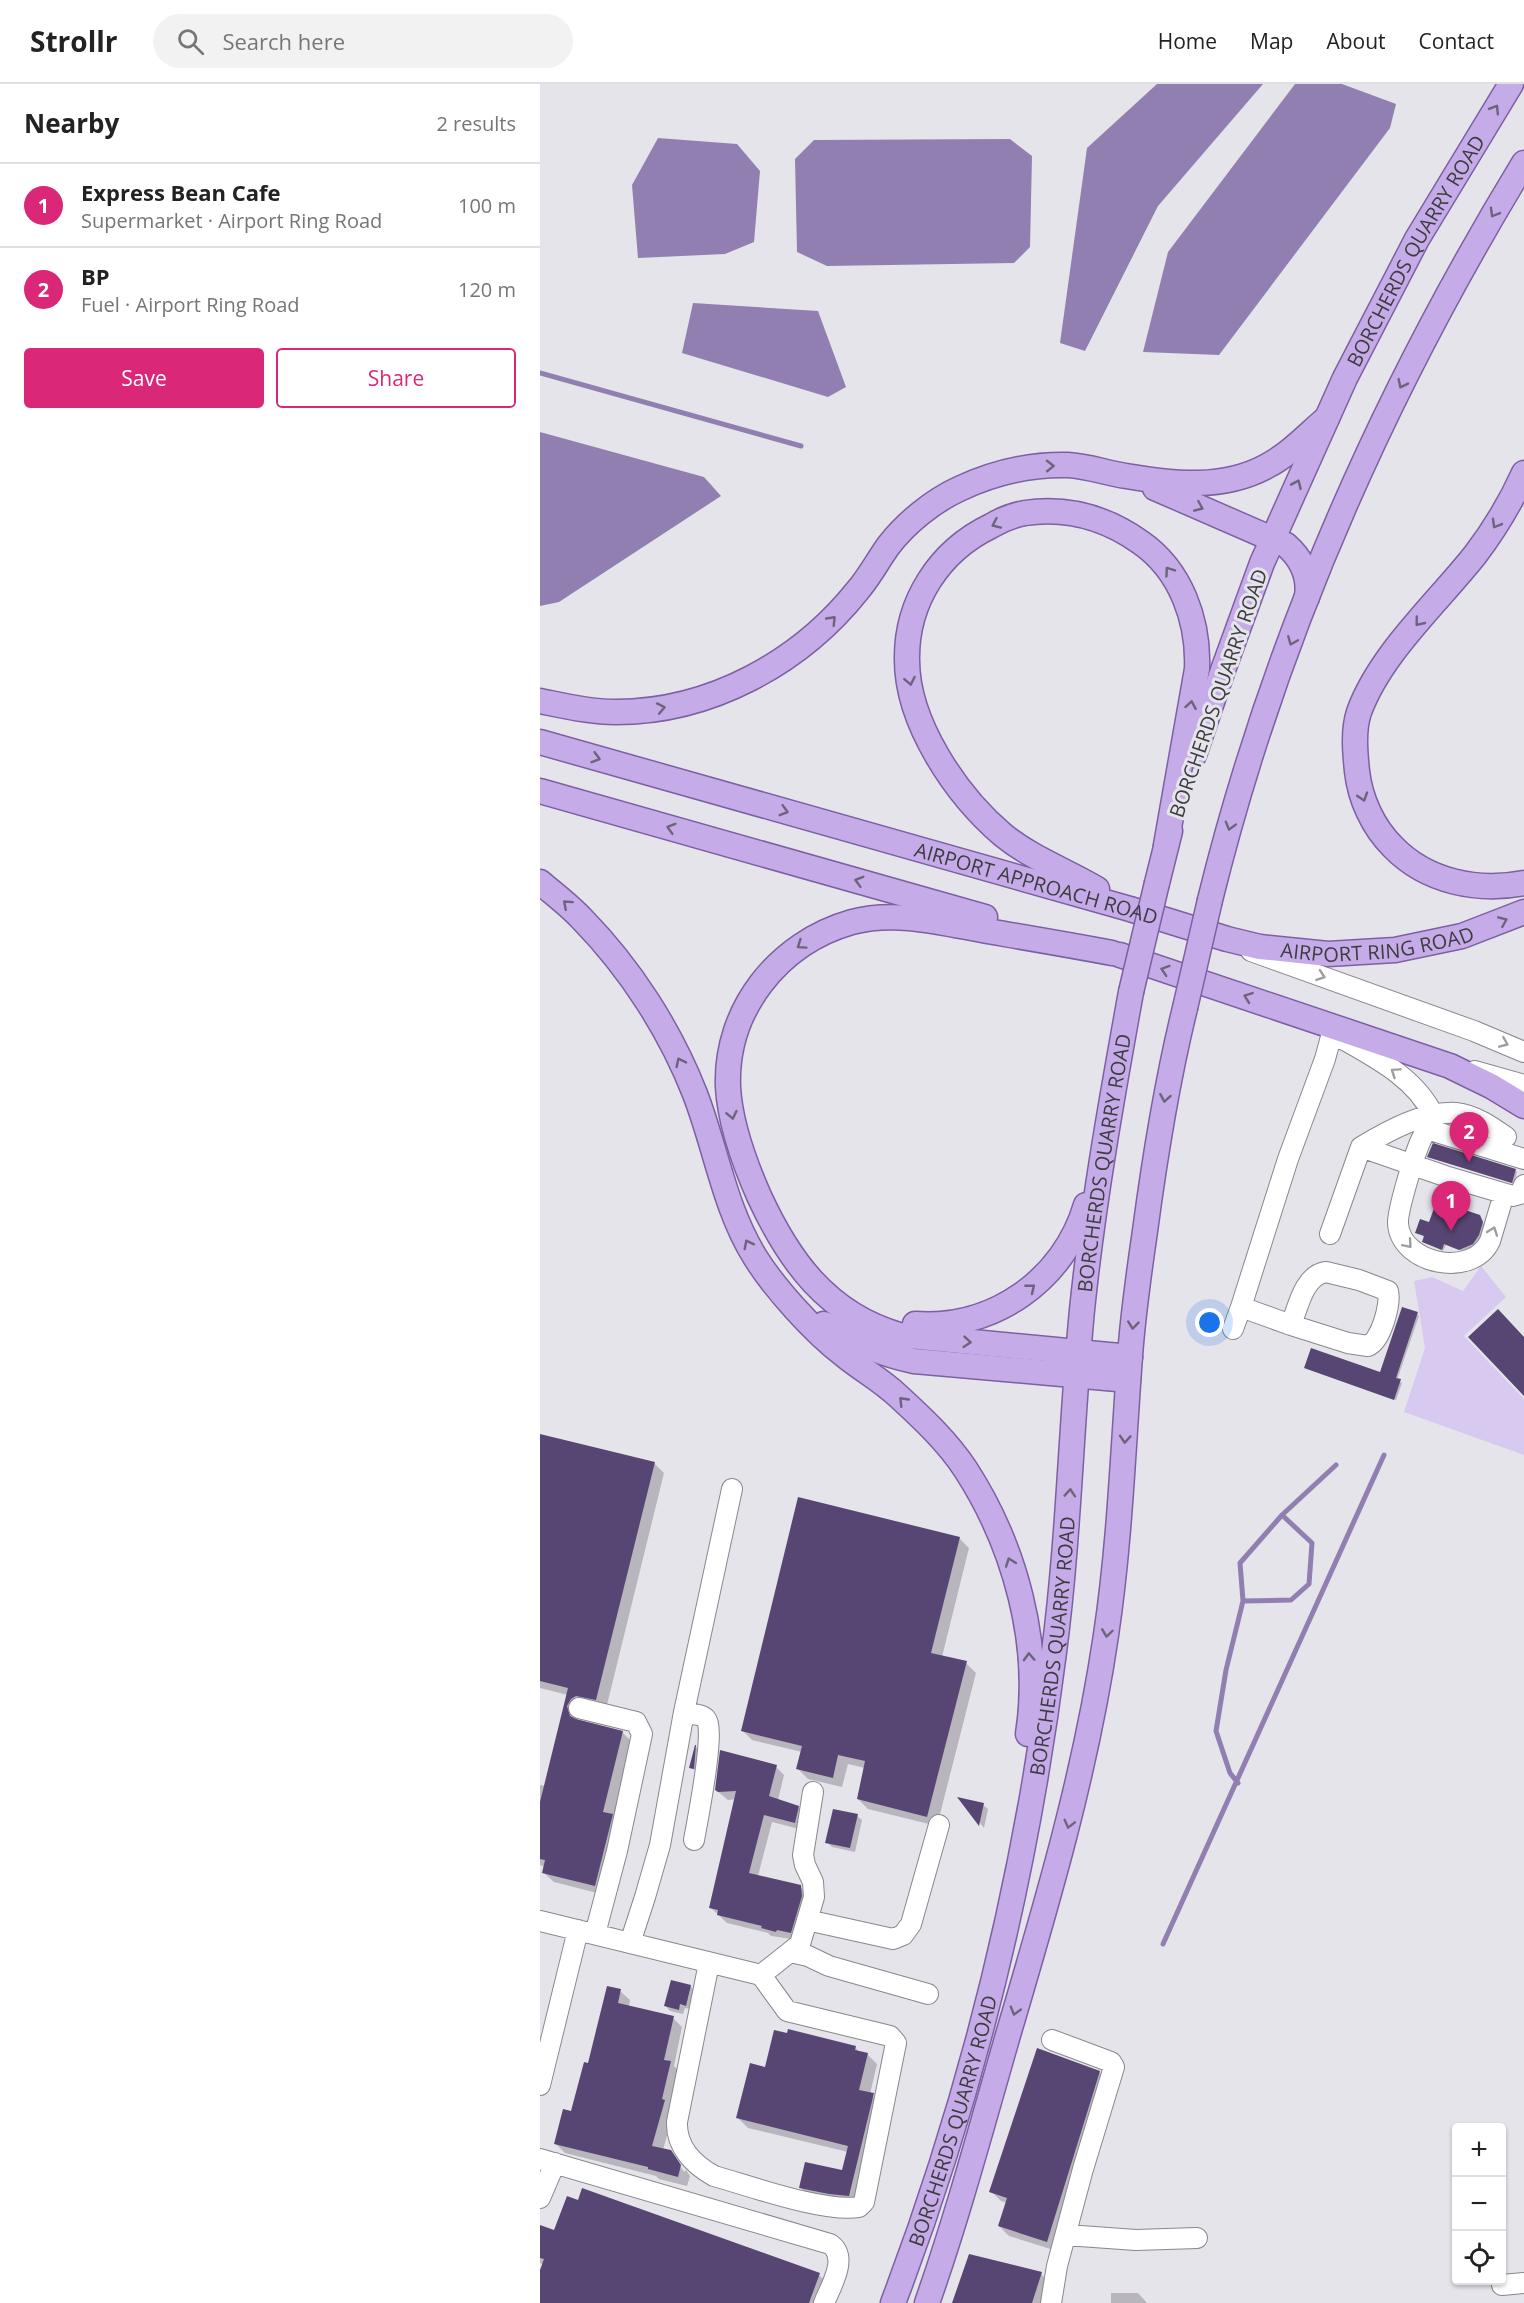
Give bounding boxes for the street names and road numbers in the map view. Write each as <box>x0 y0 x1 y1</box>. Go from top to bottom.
street label: BORCHERDS QUARRY ROAD <box>1340 130 1491 371</box>
street label: BORCHERDS QUARRY ROAD <box>1163 565 1273 821</box>
street label: AIRPORT APPROACH ROAD <box>912 835 1161 930</box>
street label: AIRPORT RING ROAD <box>1280 919 1478 968</box>
street label: BORCHERDS QUARRY ROAD <box>1070 1031 1137 1294</box>
street label: BORCHERDS QUARRY ROAD <box>1022 1515 1081 1778</box>
street label: BORCHERDS QUARRY ROAD <box>901 1992 1003 2250</box>

